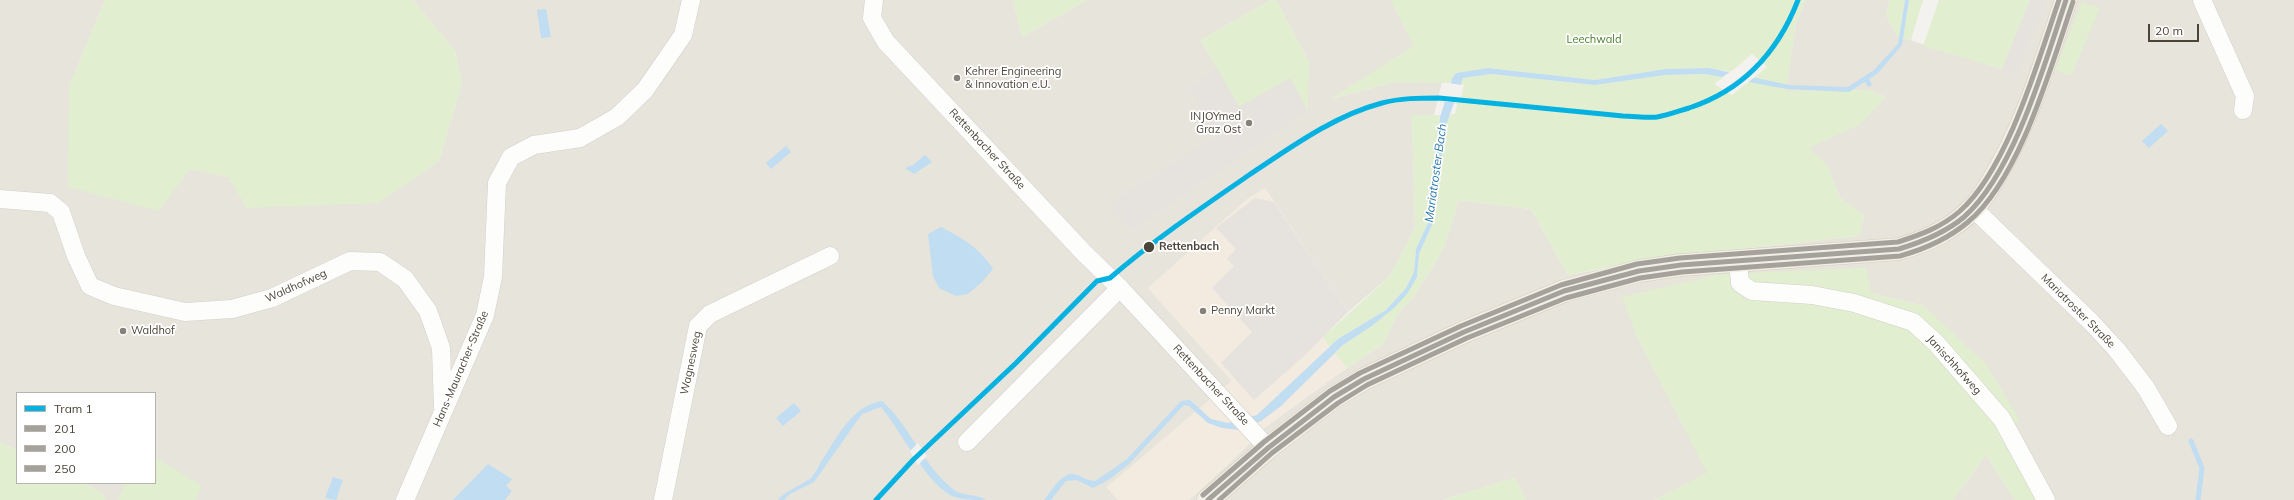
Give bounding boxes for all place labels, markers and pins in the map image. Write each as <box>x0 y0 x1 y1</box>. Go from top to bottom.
place label: Kehrer Engineering & Innovation e.U. <box>965 65 1061 91</box>
marker: Kehrer Engineering & Innovation e.U. <box>952 73 962 83</box>
place label: INJOYmed Graz Ost <box>1190 110 1241 136</box>
marker: INJOYmed Graz Ost <box>1244 118 1254 128</box>
marker: Rettenbach <box>1142 240 1156 254</box>
place label: Rettenbach <box>1159 240 1219 254</box>
place label: Penny Markt <box>1211 304 1275 318</box>
marker: Penny Markt <box>1198 306 1208 316</box>
place label: Waldhof <box>131 324 175 338</box>
marker: Waldhof <box>118 326 128 336</box>

